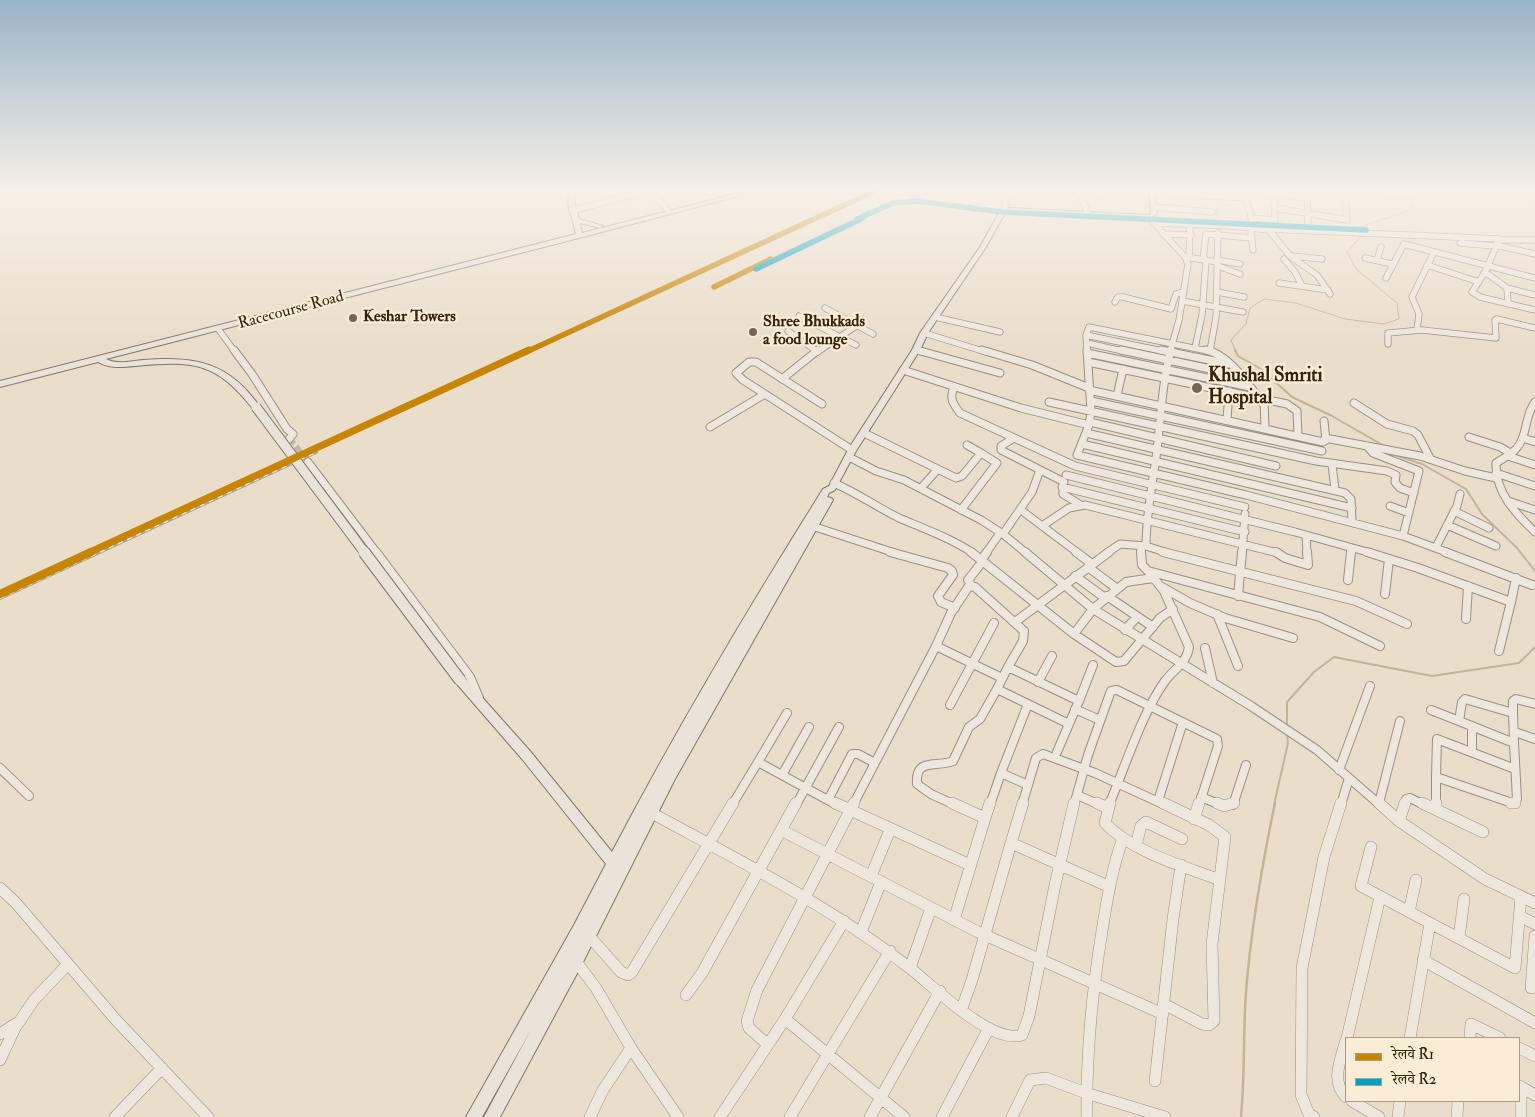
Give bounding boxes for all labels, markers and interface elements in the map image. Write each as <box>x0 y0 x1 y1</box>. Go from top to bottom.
street label: Racecourse Road <box>236 288 346 334</box>
place label: Keshar Towers <box>363 308 456 328</box>
marker: Keshar Towers <box>347 312 359 324</box>
place label: Shree Bhukkads a food lounge <box>763 313 865 351</box>
marker: Shree Bhukkads a food lounge <box>747 326 759 338</box>
place label: Khushal Smriti Hospital <box>1208 366 1323 410</box>
marker: Khushal Smriti Hospital <box>1190 381 1204 395</box>
legend <box>1345 1037 1520 1102</box>
text: रेलवे R1 <box>1392 1045 1434 1064</box>
text: रेलवे R2 <box>1392 1070 1436 1089</box>

